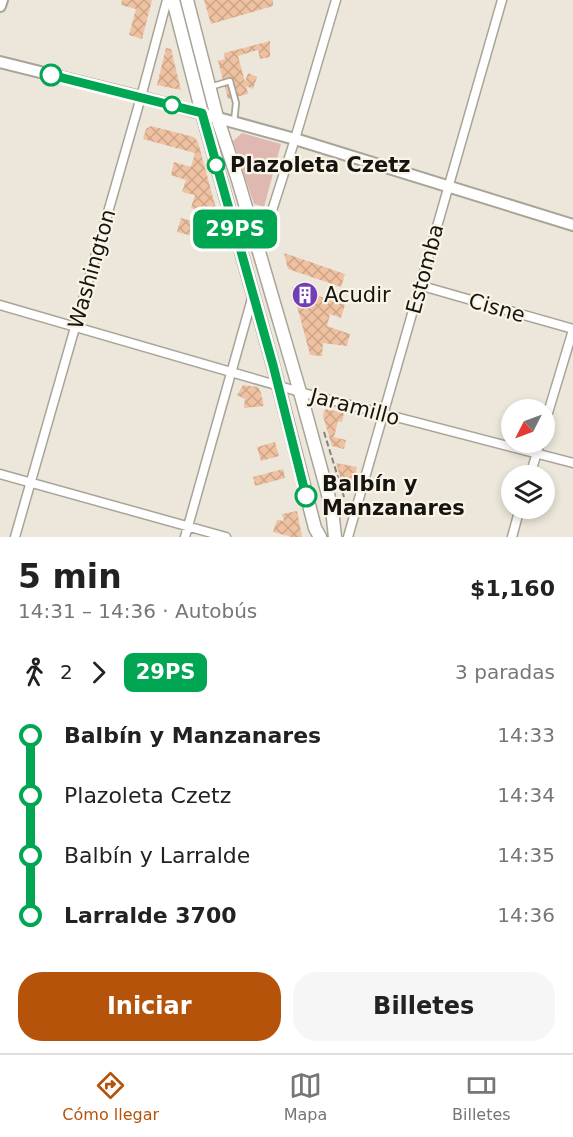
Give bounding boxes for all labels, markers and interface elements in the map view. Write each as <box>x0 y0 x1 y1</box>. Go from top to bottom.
unlabelled marker <box>40 64 62 86</box>
unlabelled marker <box>163 96 181 114</box>
place label: Plazoleta Czetz <box>230 153 411 177</box>
marker: Plazoleta Czetz <box>207 156 225 174</box>
street label: Washington <box>63 206 121 332</box>
line badge: 29PS <box>193 210 277 248</box>
text: 29PS <box>205 217 265 241</box>
street label: Estomba <box>402 221 448 317</box>
building icon: Acudir <box>290 280 320 310</box>
place label: Acudir <box>324 283 391 307</box>
street label: Cisne <box>466 289 528 327</box>
street label: Jaramillo <box>306 383 402 430</box>
north arrow <box>501 399 555 453</box>
map controls <box>501 399 555 519</box>
button: layers <box>501 465 555 519</box>
place label: Balbín y Manzanares <box>322 472 465 520</box>
marker: Balbín y Manzanares <box>295 485 317 507</box>
text: 5 min <box>18 557 122 596</box>
text: $1,160 <box>470 576 555 601</box>
text: 14:31 – 14:36 · Autobús <box>18 599 257 623</box>
icon: walk <box>18 656 51 689</box>
icon: forward <box>82 656 115 689</box>
text: 2 <box>60 660 73 684</box>
text: 29PS <box>136 660 195 684</box>
text: 3 paradas <box>455 660 555 684</box>
text: Balbín y Manzanares <box>64 723 321 748</box>
text: 14:33 <box>497 723 555 747</box>
text: Plazoleta Czetz <box>64 783 231 808</box>
text: 14:34 <box>497 783 555 807</box>
text: Balbín y Larralde <box>64 843 250 868</box>
text: 14:35 <box>497 843 555 867</box>
text: Larralde 3700 <box>64 903 237 928</box>
text: 14:36 <box>497 903 555 927</box>
button: Iniciar <box>18 972 281 1041</box>
button: Billetes <box>293 972 555 1041</box>
tab: Cómo llegar <box>62 1069 159 1124</box>
tab: Mapa <box>284 1069 327 1124</box>
tab: Billetes <box>452 1069 511 1124</box>

